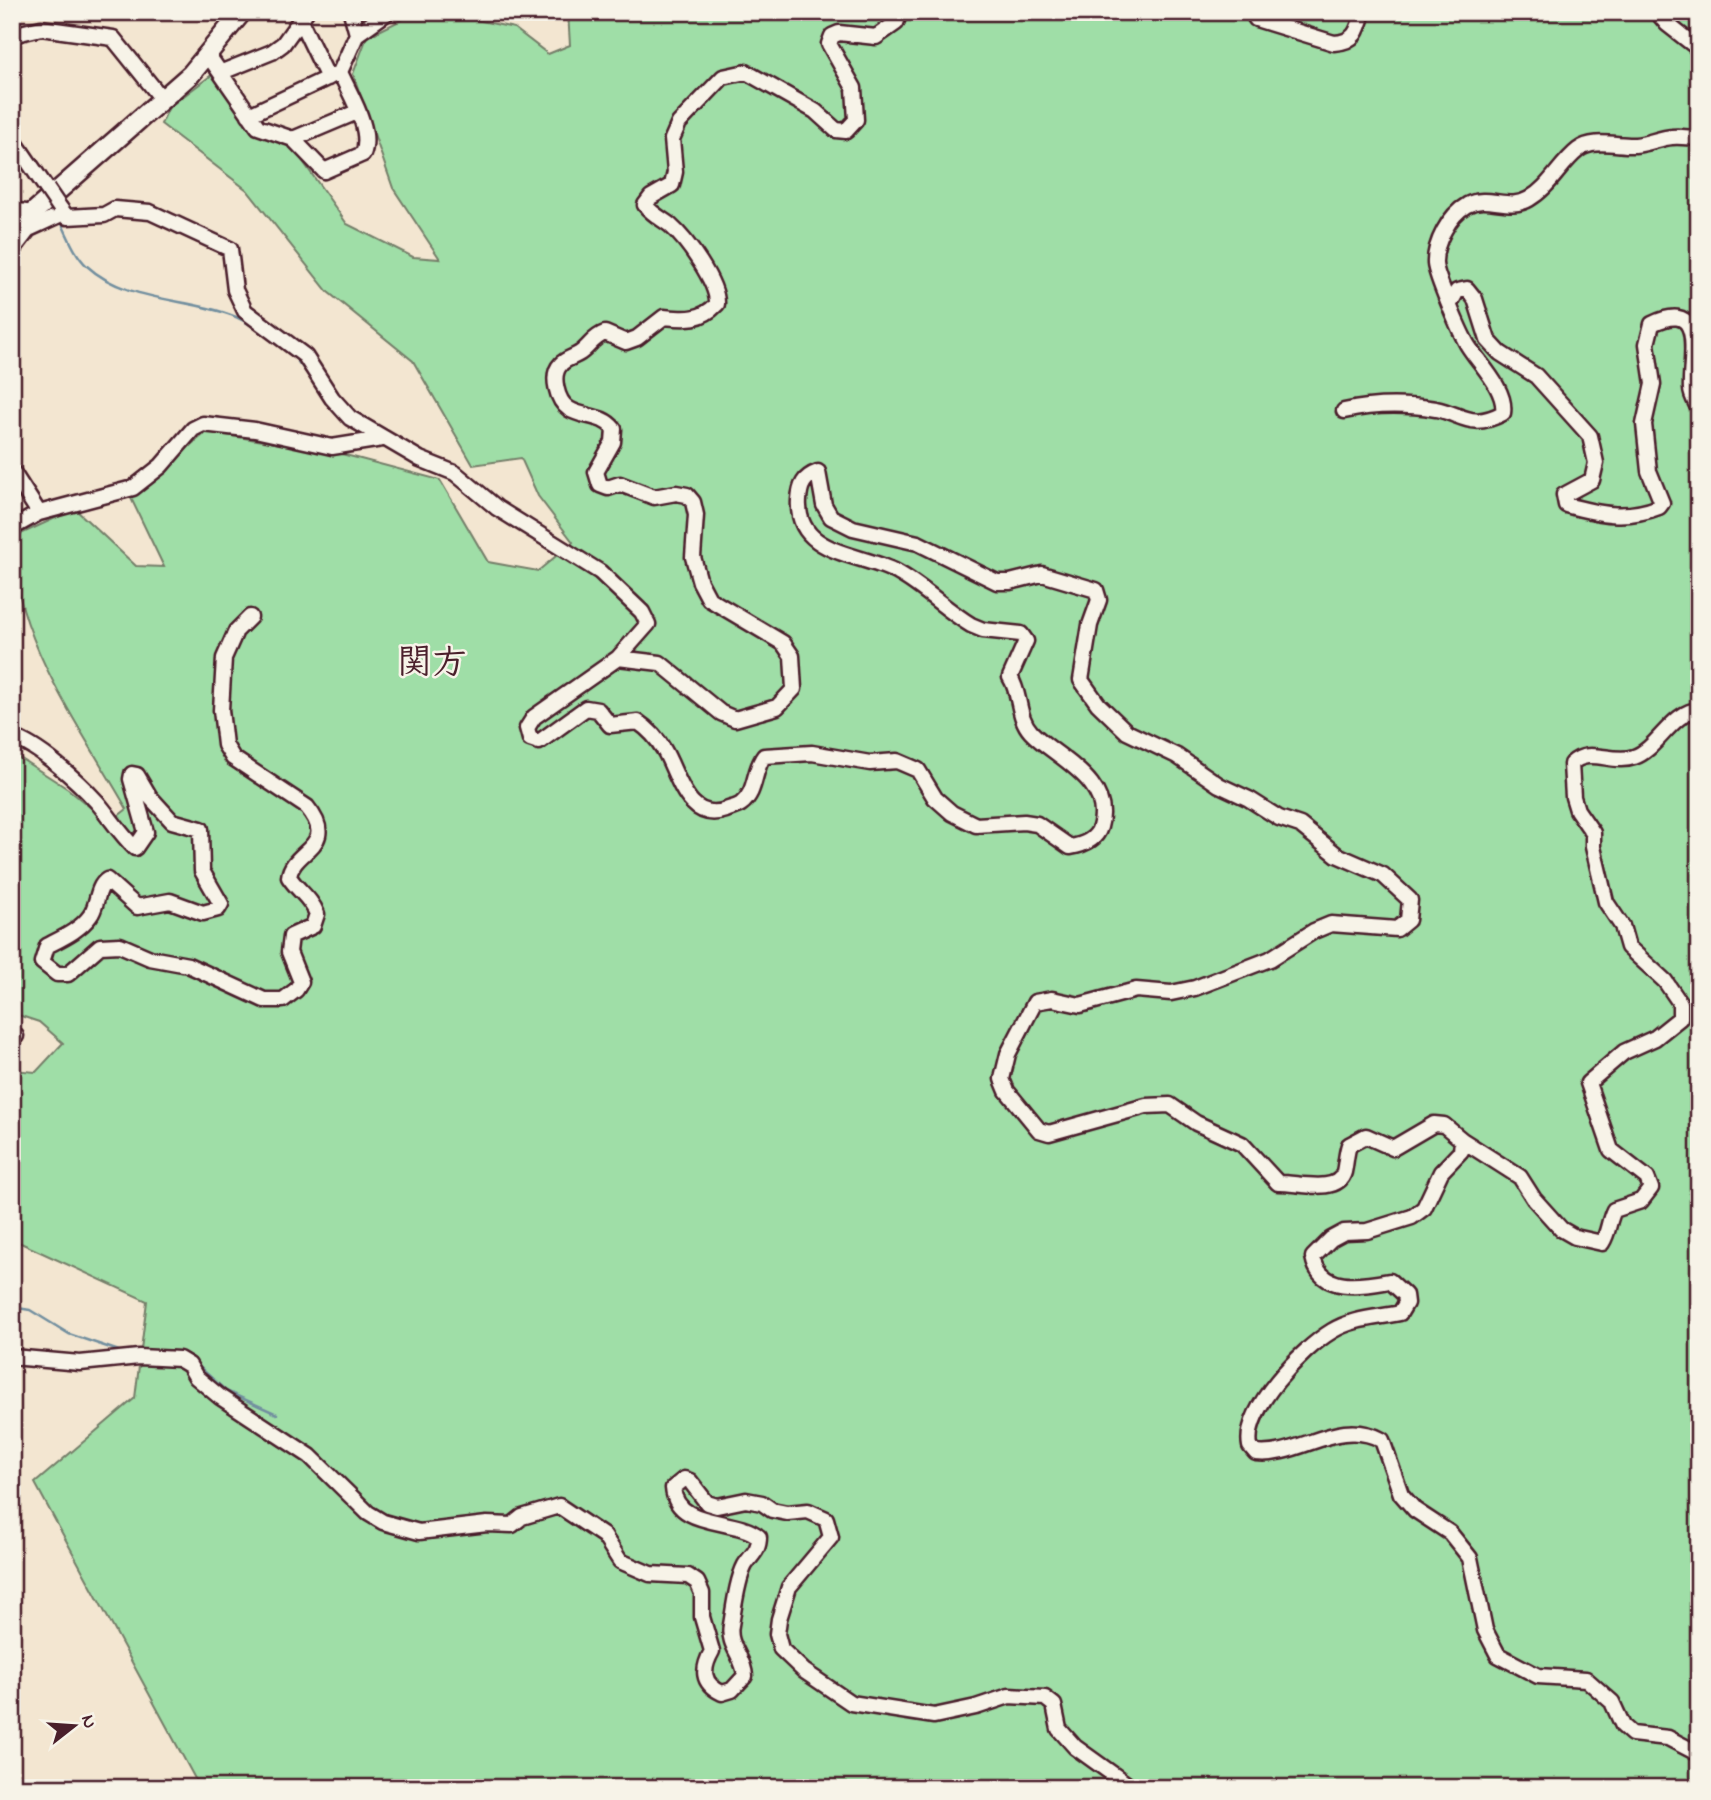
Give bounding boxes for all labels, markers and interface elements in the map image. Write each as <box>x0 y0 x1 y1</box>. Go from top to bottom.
district label: 関方 <box>397 639 467 690</box>
north arrow <box>38 1692 108 1762</box>
text: N <box>73 1712 103 1732</box>

